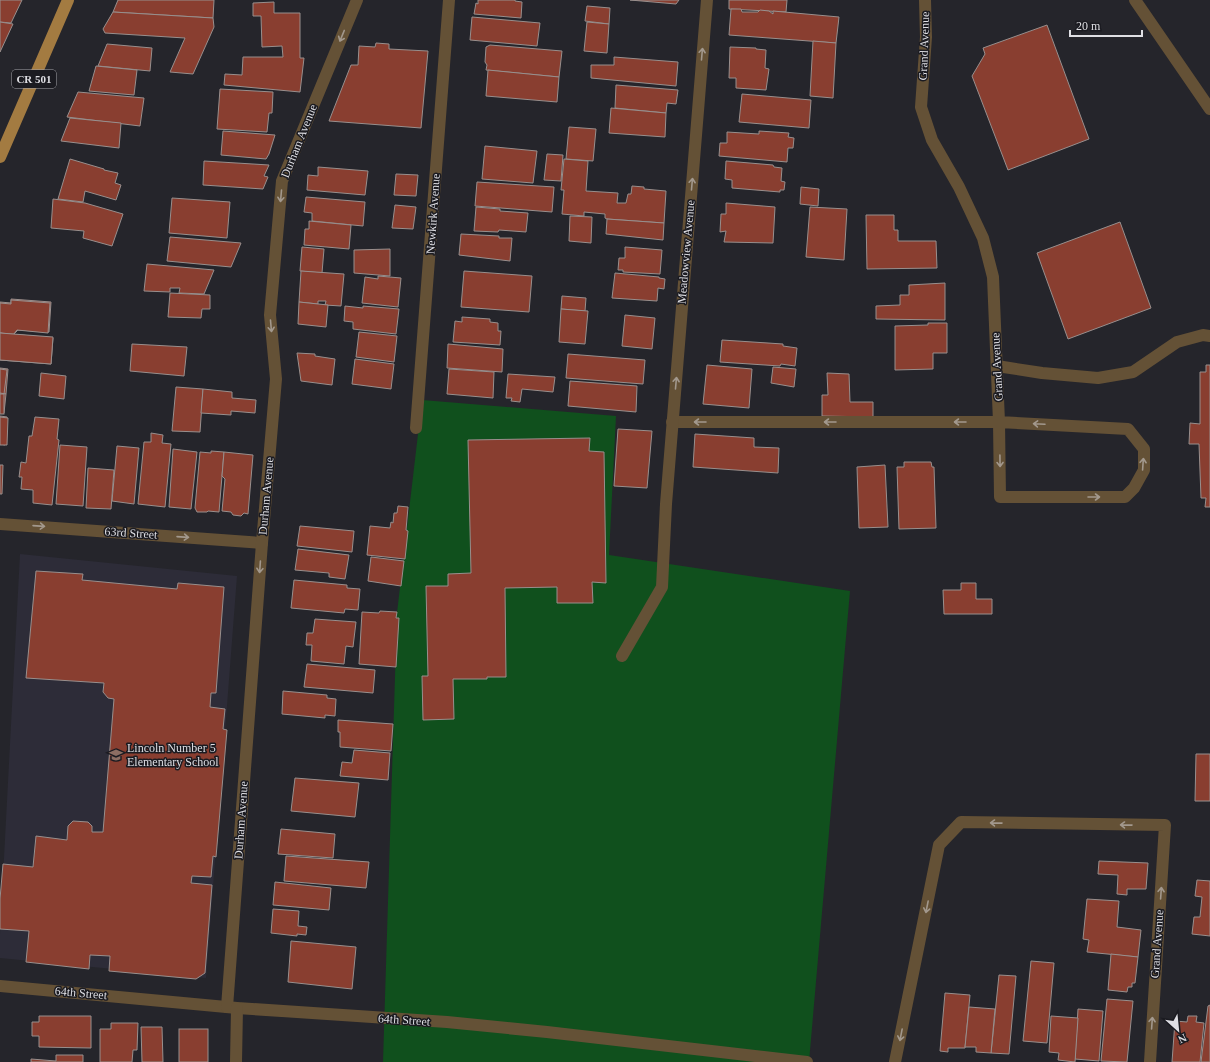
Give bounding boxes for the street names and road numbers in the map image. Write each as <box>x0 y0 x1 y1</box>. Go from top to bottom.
street label: Grand Avenue <box>916 11 932 81</box>
road number: CR 501 <box>12 70 56 88</box>
street label: Durham Avenue <box>278 102 320 180</box>
street label: Newkirk Avenue <box>423 173 443 255</box>
street label: Meadowview Avenue <box>674 200 698 304</box>
street label: Grand Avenue <box>988 332 1006 402</box>
street label: Durham Avenue <box>256 456 276 536</box>
street label: 63rd Street <box>104 524 159 542</box>
street label: Durham Avenue <box>231 781 251 859</box>
street label: Grand Avenue <box>1148 909 1166 979</box>
street label: 64th Street <box>54 984 108 1002</box>
street label: 64th Street <box>377 1011 431 1029</box>

